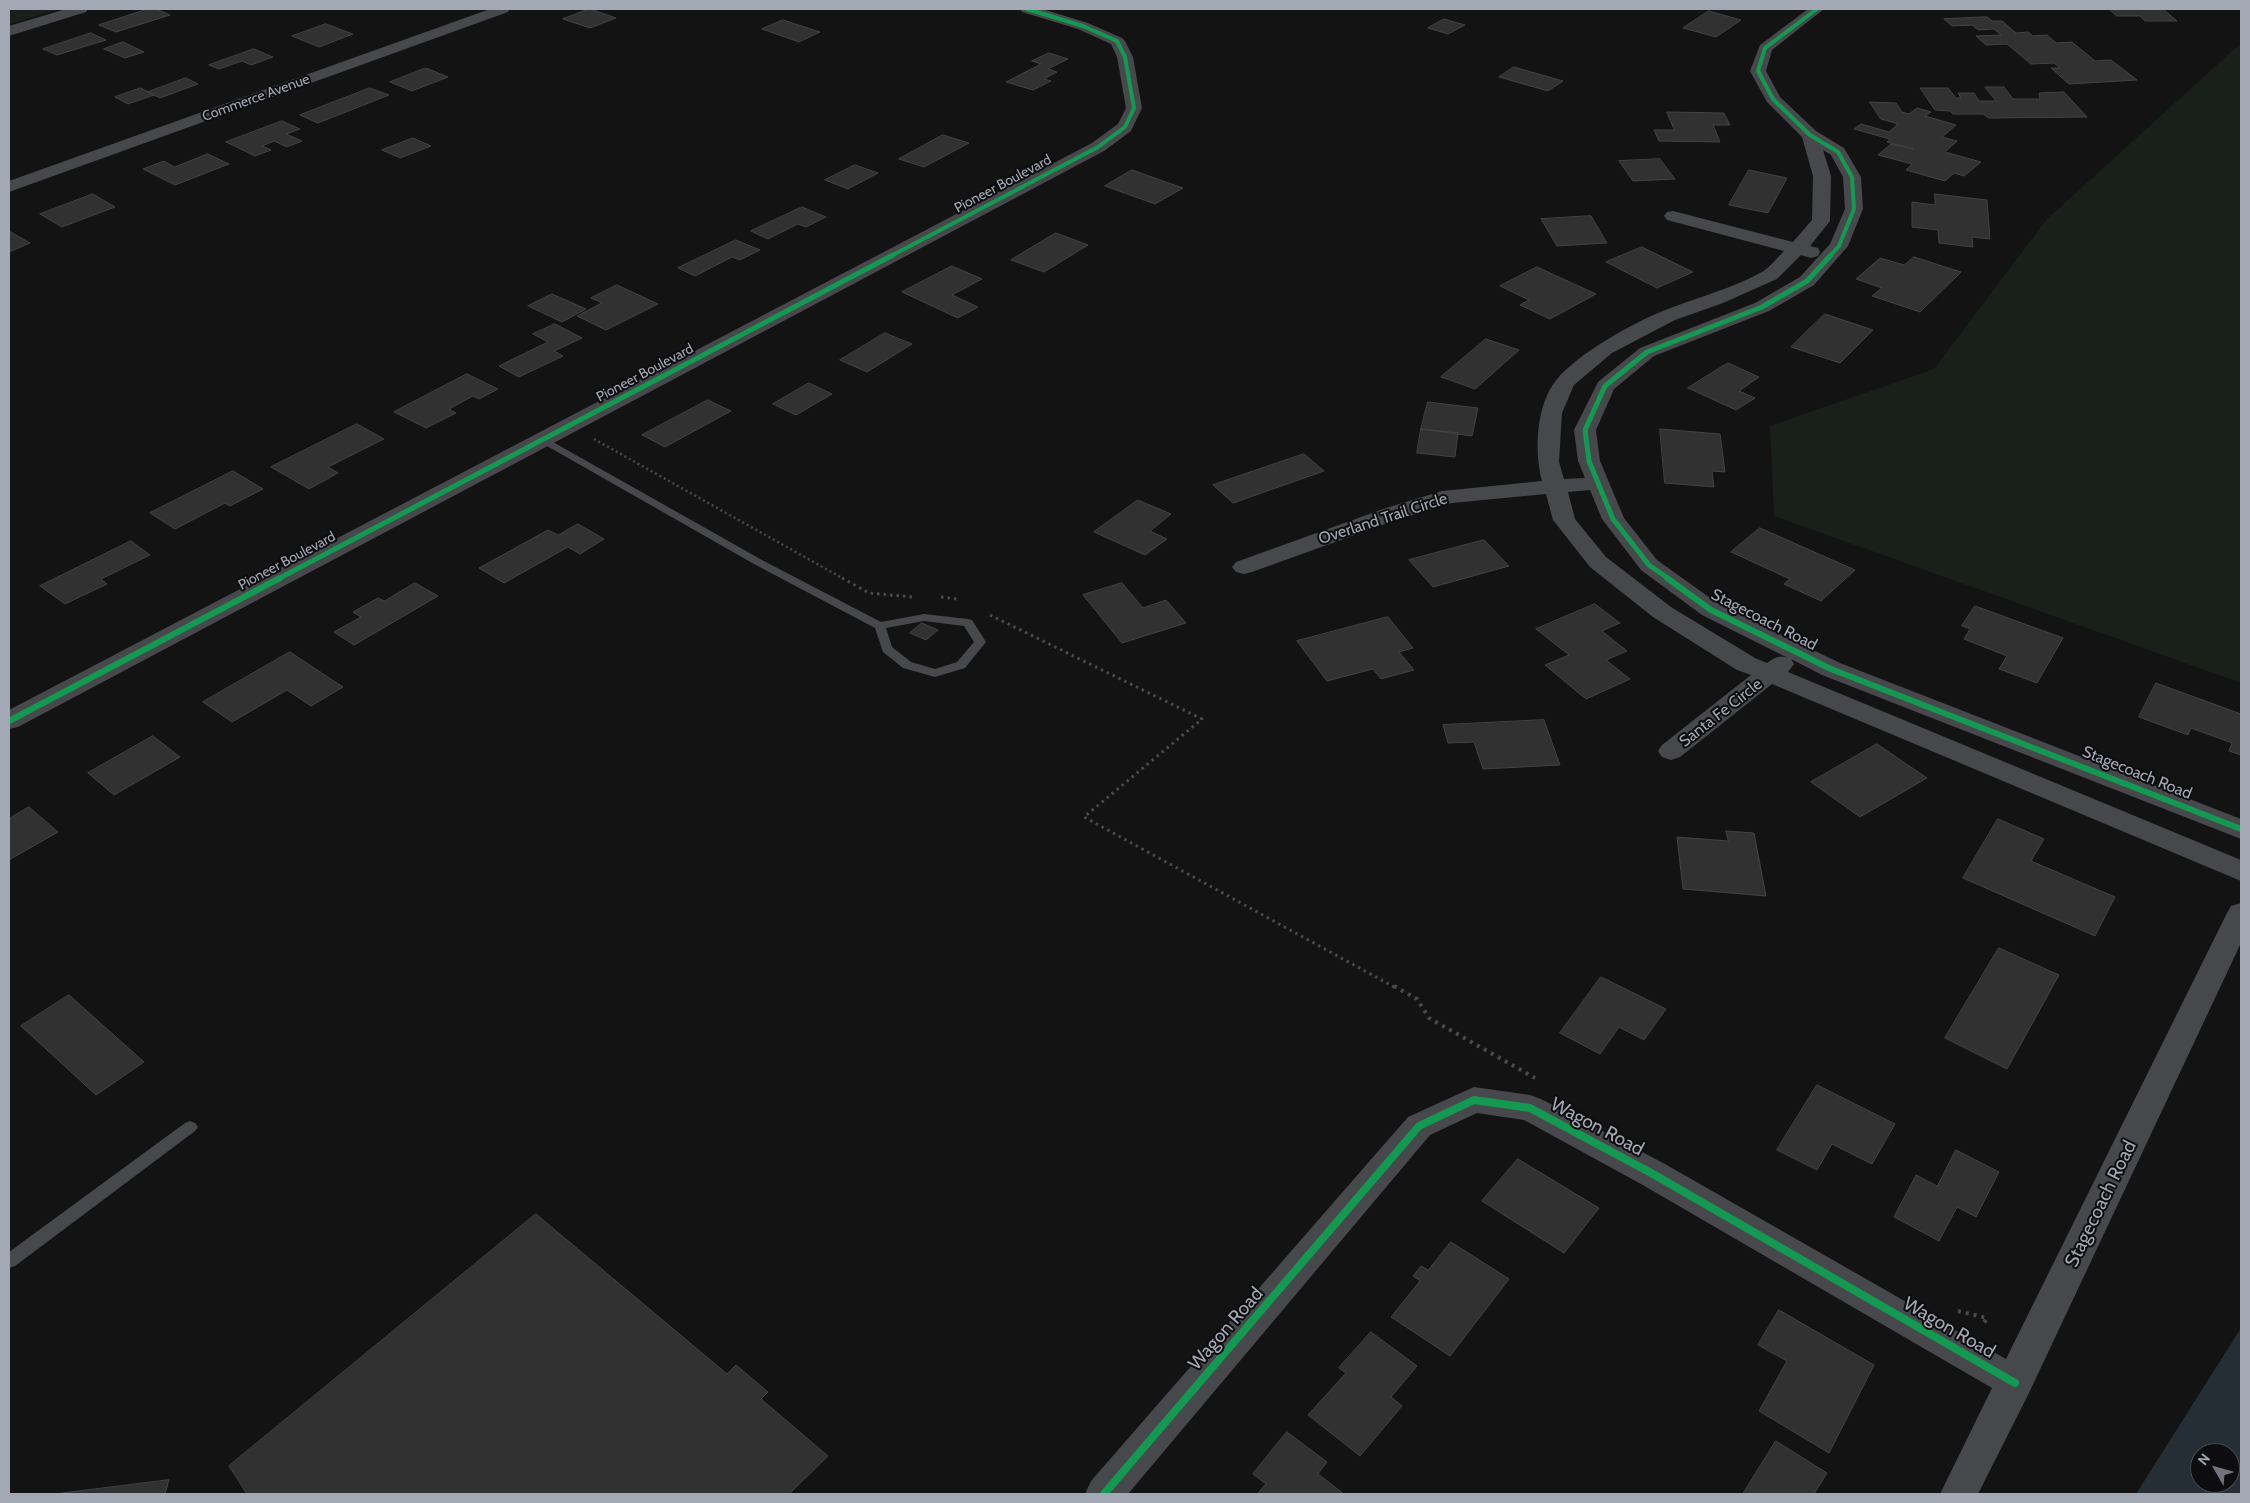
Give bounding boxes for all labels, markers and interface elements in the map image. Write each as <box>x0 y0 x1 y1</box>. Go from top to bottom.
street label: Commerce Avenue <box>200 71 312 125</box>
street label: Pioneer Boulevard <box>952 151 1054 217</box>
street label: Pioneer Boulevard <box>594 340 696 406</box>
street label: Overland Trail Circle <box>1316 489 1450 549</box>
street label: Pioneer Boulevard <box>236 528 338 594</box>
street label: Stagecoach Road <box>1708 585 1820 655</box>
street label: Santa Fe Circle <box>1676 675 1766 751</box>
street label: Stagecoach Road <box>2080 742 2194 804</box>
street label: Wagon Road <box>1546 1093 1648 1161</box>
street label: Stagecoach Road <box>2061 1137 2141 1271</box>
street label: Wagon Road <box>1184 1283 1268 1375</box>
street label: Wagon Road <box>1899 1293 1999 1363</box>
north arrow <box>2190 1443 2240 1493</box>
text: N <box>2194 1450 2214 1469</box>

